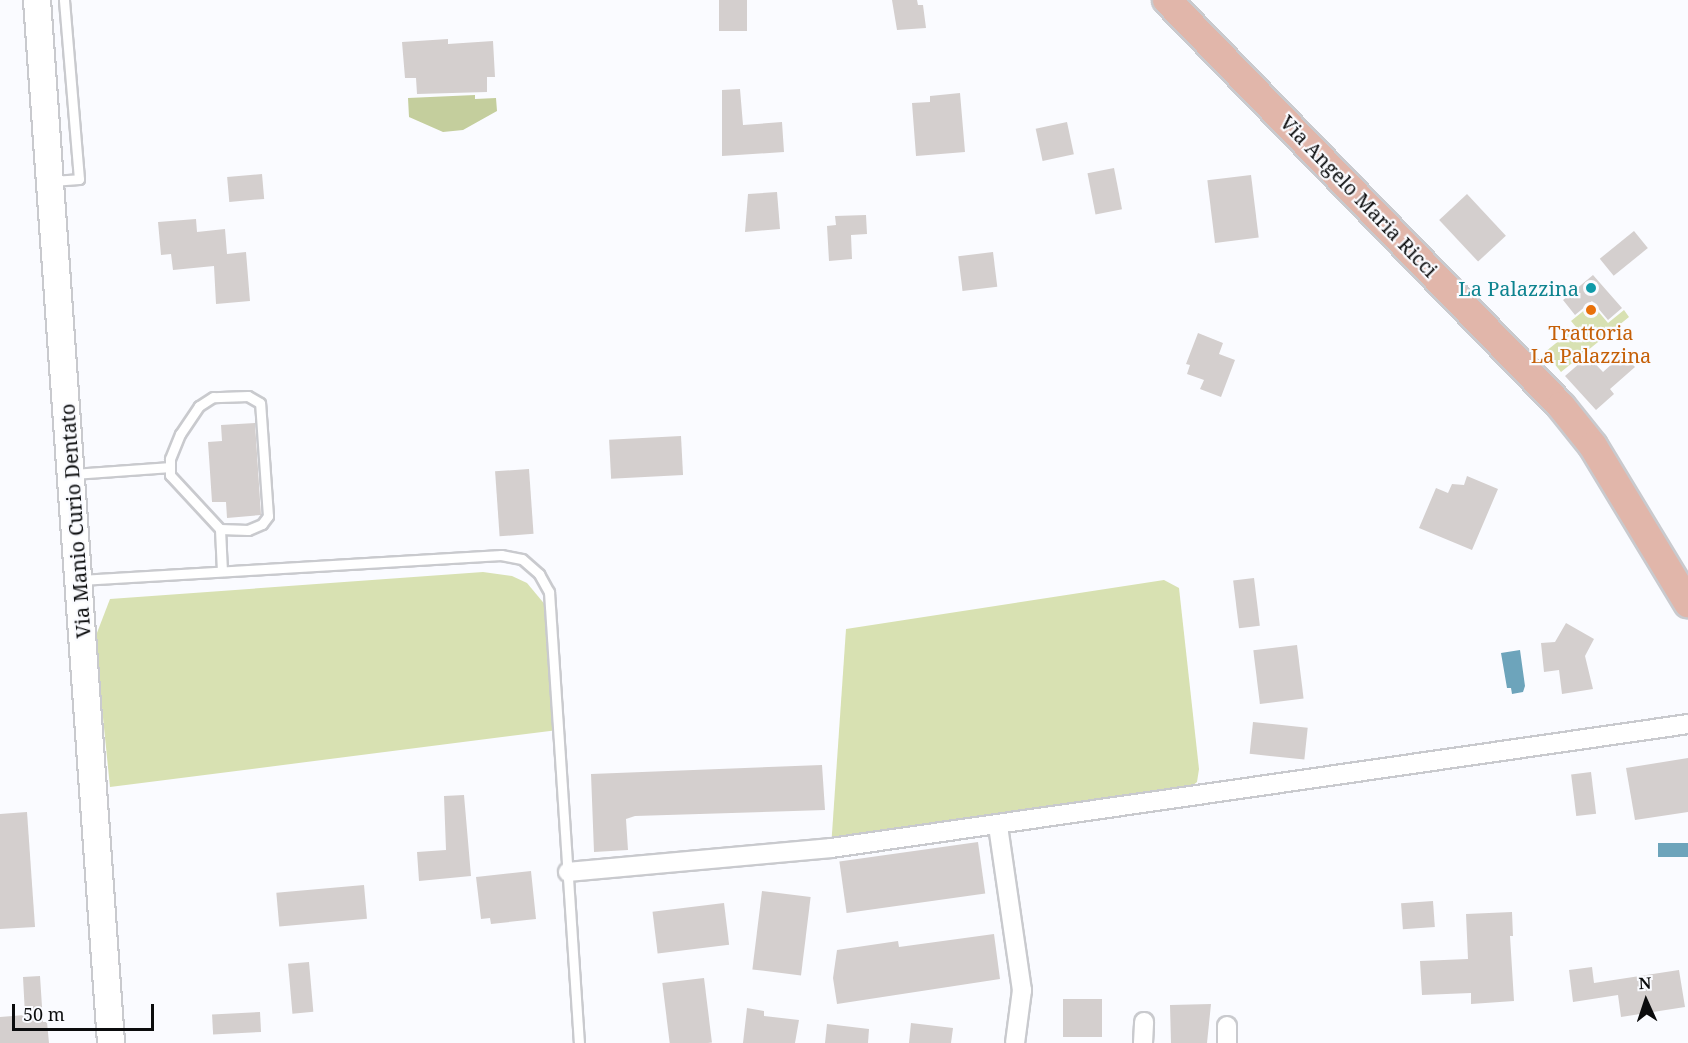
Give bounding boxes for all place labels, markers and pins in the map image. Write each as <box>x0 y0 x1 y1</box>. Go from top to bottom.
place label: La Palazzina <box>1458 276 1579 300</box>
marker: La Palazzina <box>1584 281 1598 295</box>
marker: Trattoria La Palazzina <box>1584 303 1598 317</box>
place label: Trattoria La Palazzina <box>1531 320 1651 367</box>

